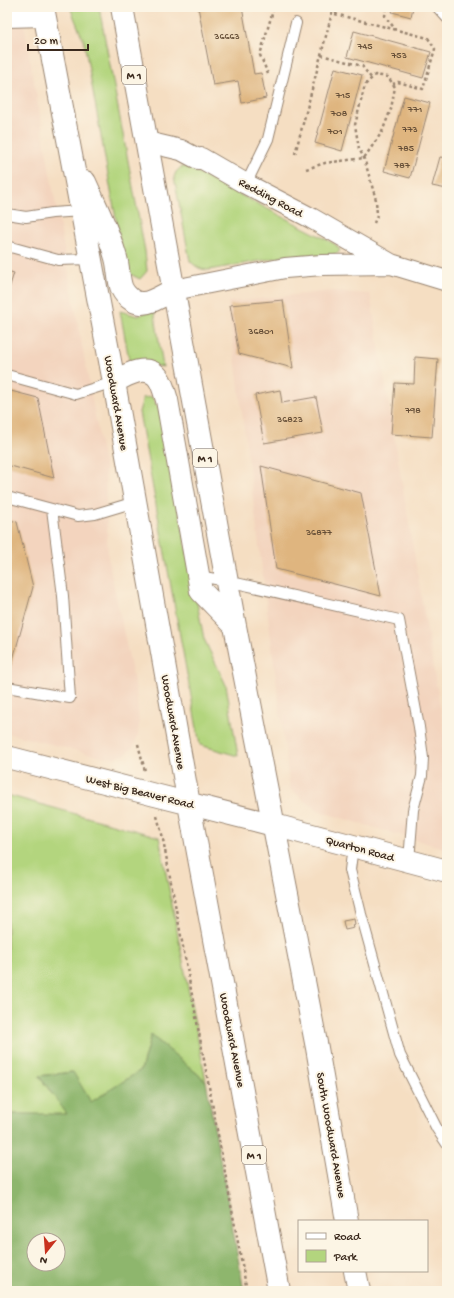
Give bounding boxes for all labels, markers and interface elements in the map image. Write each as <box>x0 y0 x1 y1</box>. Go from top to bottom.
scale bar <box>28 26 88 52</box>
house number: 36663 <box>213 31 240 43</box>
text: 20 m <box>34 35 59 49</box>
house number: 745 <box>356 41 373 53</box>
house number: 753 <box>390 50 407 62</box>
road number: M 1 <box>122 66 146 84</box>
house number: 715 <box>335 90 350 102</box>
house number: 771 <box>407 104 422 116</box>
house number: 708 <box>330 108 348 120</box>
house number: 773 <box>401 124 418 136</box>
house number: 701 <box>327 126 342 138</box>
house number: 785 <box>397 143 414 155</box>
house number: 787 <box>393 160 411 172</box>
street label: Redding Road <box>236 176 305 222</box>
house number: 36801 <box>247 326 274 338</box>
street label: Woodward Avenue <box>100 355 130 453</box>
house number: 798 <box>404 405 421 417</box>
house number: 36823 <box>276 414 303 426</box>
road number: M 1 <box>193 449 217 467</box>
house number: 36877 <box>305 527 333 539</box>
street label: Woodward Avenue <box>157 674 187 772</box>
street label: West Big Beaver Road <box>84 773 196 813</box>
street label: Quarton Road <box>324 834 396 866</box>
street label: Woodward Avenue <box>215 992 247 1090</box>
street label: South Woodward Avenue <box>312 1071 348 1200</box>
road number: M 1 <box>242 1146 266 1164</box>
legend <box>298 1220 428 1272</box>
text: Road <box>334 1231 361 1245</box>
north arrow <box>26 1232 66 1272</box>
text: Park <box>333 1251 359 1265</box>
text: N <box>38 1253 49 1266</box>

